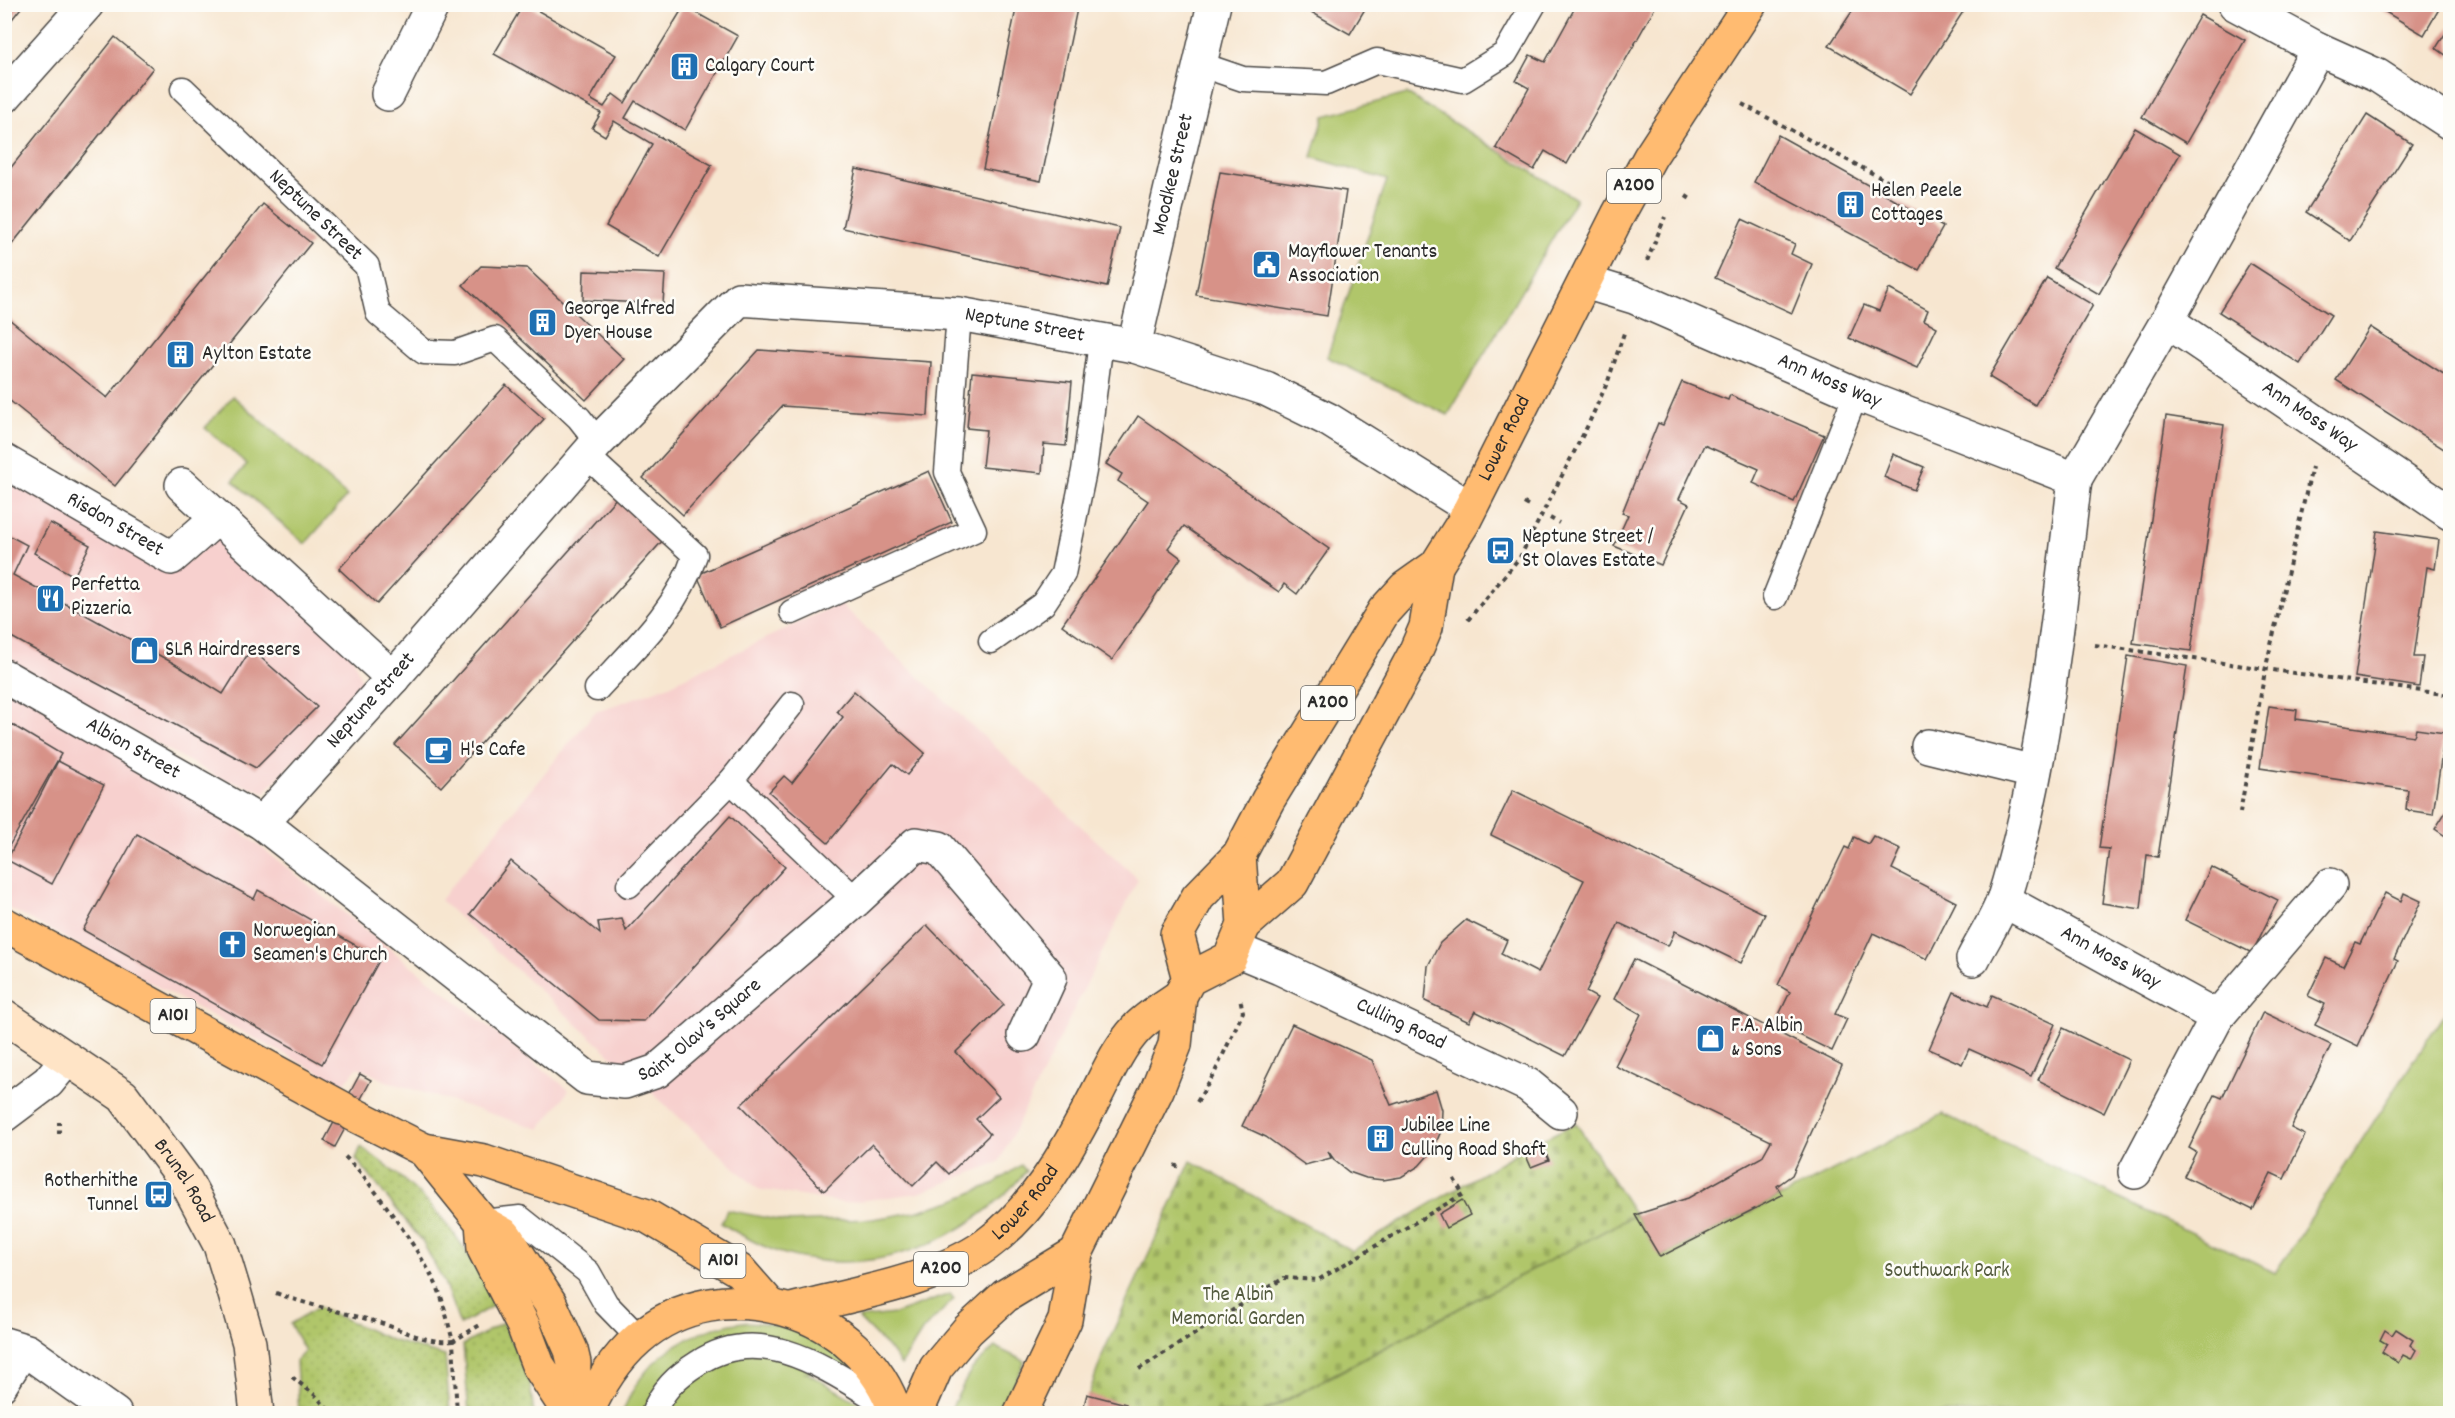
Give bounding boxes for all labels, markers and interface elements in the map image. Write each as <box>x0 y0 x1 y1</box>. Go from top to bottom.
building icon: Calgary Court <box>668 51 700 83</box>
place label: Calgary Court <box>705 52 815 82</box>
street label: Moodkee Street <box>1145 111 1203 238</box>
street label: Neptune Street <box>261 163 369 269</box>
road number: A200 <box>1607 169 1661 203</box>
place label: Helen Peele Cottages <box>1871 177 1962 231</box>
building icon: Helen Peele Cottages <box>1834 188 1866 220</box>
place label: Mayflower Tenants Association <box>1288 238 1437 292</box>
public building icon: Mayflower Tenants Association <box>1251 249 1283 281</box>
place label: George Alfred Dyer House <box>564 295 675 349</box>
street label: Neptune Street <box>962 300 1087 352</box>
building icon: George Alfred Dyer House <box>527 306 559 338</box>
building icon: Aylton Estate <box>165 339 197 371</box>
place label: Aylton Estate <box>202 340 312 370</box>
street label: Ann Moss Way <box>1772 346 1886 417</box>
street label: Ann Moss Way <box>2255 374 2364 461</box>
street label: Lower Road <box>1471 391 1540 487</box>
street label: Risdon Street <box>61 485 169 565</box>
place label: Neptune Street / St Olaves Estate <box>1522 523 1655 577</box>
bus stop icon: Neptune Street / St Olaves Estate <box>1485 534 1517 566</box>
place label: Perfetta Pizzeria <box>71 571 141 625</box>
restaurant icon: Perfetta Pizzeria <box>34 582 66 614</box>
shop icon: SLR Hairdressers <box>128 635 160 667</box>
place label: SLR Hairdressers <box>165 636 301 666</box>
street label: Neptune Street <box>320 646 424 756</box>
road number: A200 <box>1301 686 1355 720</box>
street label: Albion Street <box>80 710 186 788</box>
cafe icon: H's Cafe <box>423 735 455 767</box>
place label: H's Cafe <box>460 736 525 766</box>
place label: Norwegian Seamen's Church <box>253 917 387 971</box>
street label: Ann Moss Way <box>2054 919 2166 998</box>
church icon: Norwegian Seamen's Church <box>216 928 248 960</box>
street label: Saint Olav's Square <box>634 972 769 1091</box>
street label: Culling Road <box>1351 991 1450 1059</box>
road number: A101 <box>150 999 195 1033</box>
place label: F.A. Albin & Sons <box>1731 1012 1803 1066</box>
shop icon: F.A. Albin & Sons <box>1694 1023 1726 1055</box>
place label: Jubilee Line Culling Road Shaft <box>1401 1112 1546 1166</box>
building icon: Jubilee Line Culling Road Shaft <box>1364 1123 1396 1155</box>
street label: Brunel Road <box>145 1133 221 1229</box>
street label: Lower Road <box>986 1159 1068 1249</box>
place label: Rotherhithe Tunnel <box>44 1167 138 1221</box>
bus stop icon: Rotherhithe Tunnel <box>143 1178 175 1210</box>
road number: A101 <box>700 1244 746 1278</box>
road number: A200 <box>914 1252 968 1286</box>
park label: Southwark Park <box>1884 1257 2010 1287</box>
park label: The Albin Memorial Garden <box>1171 1281 1305 1335</box>

